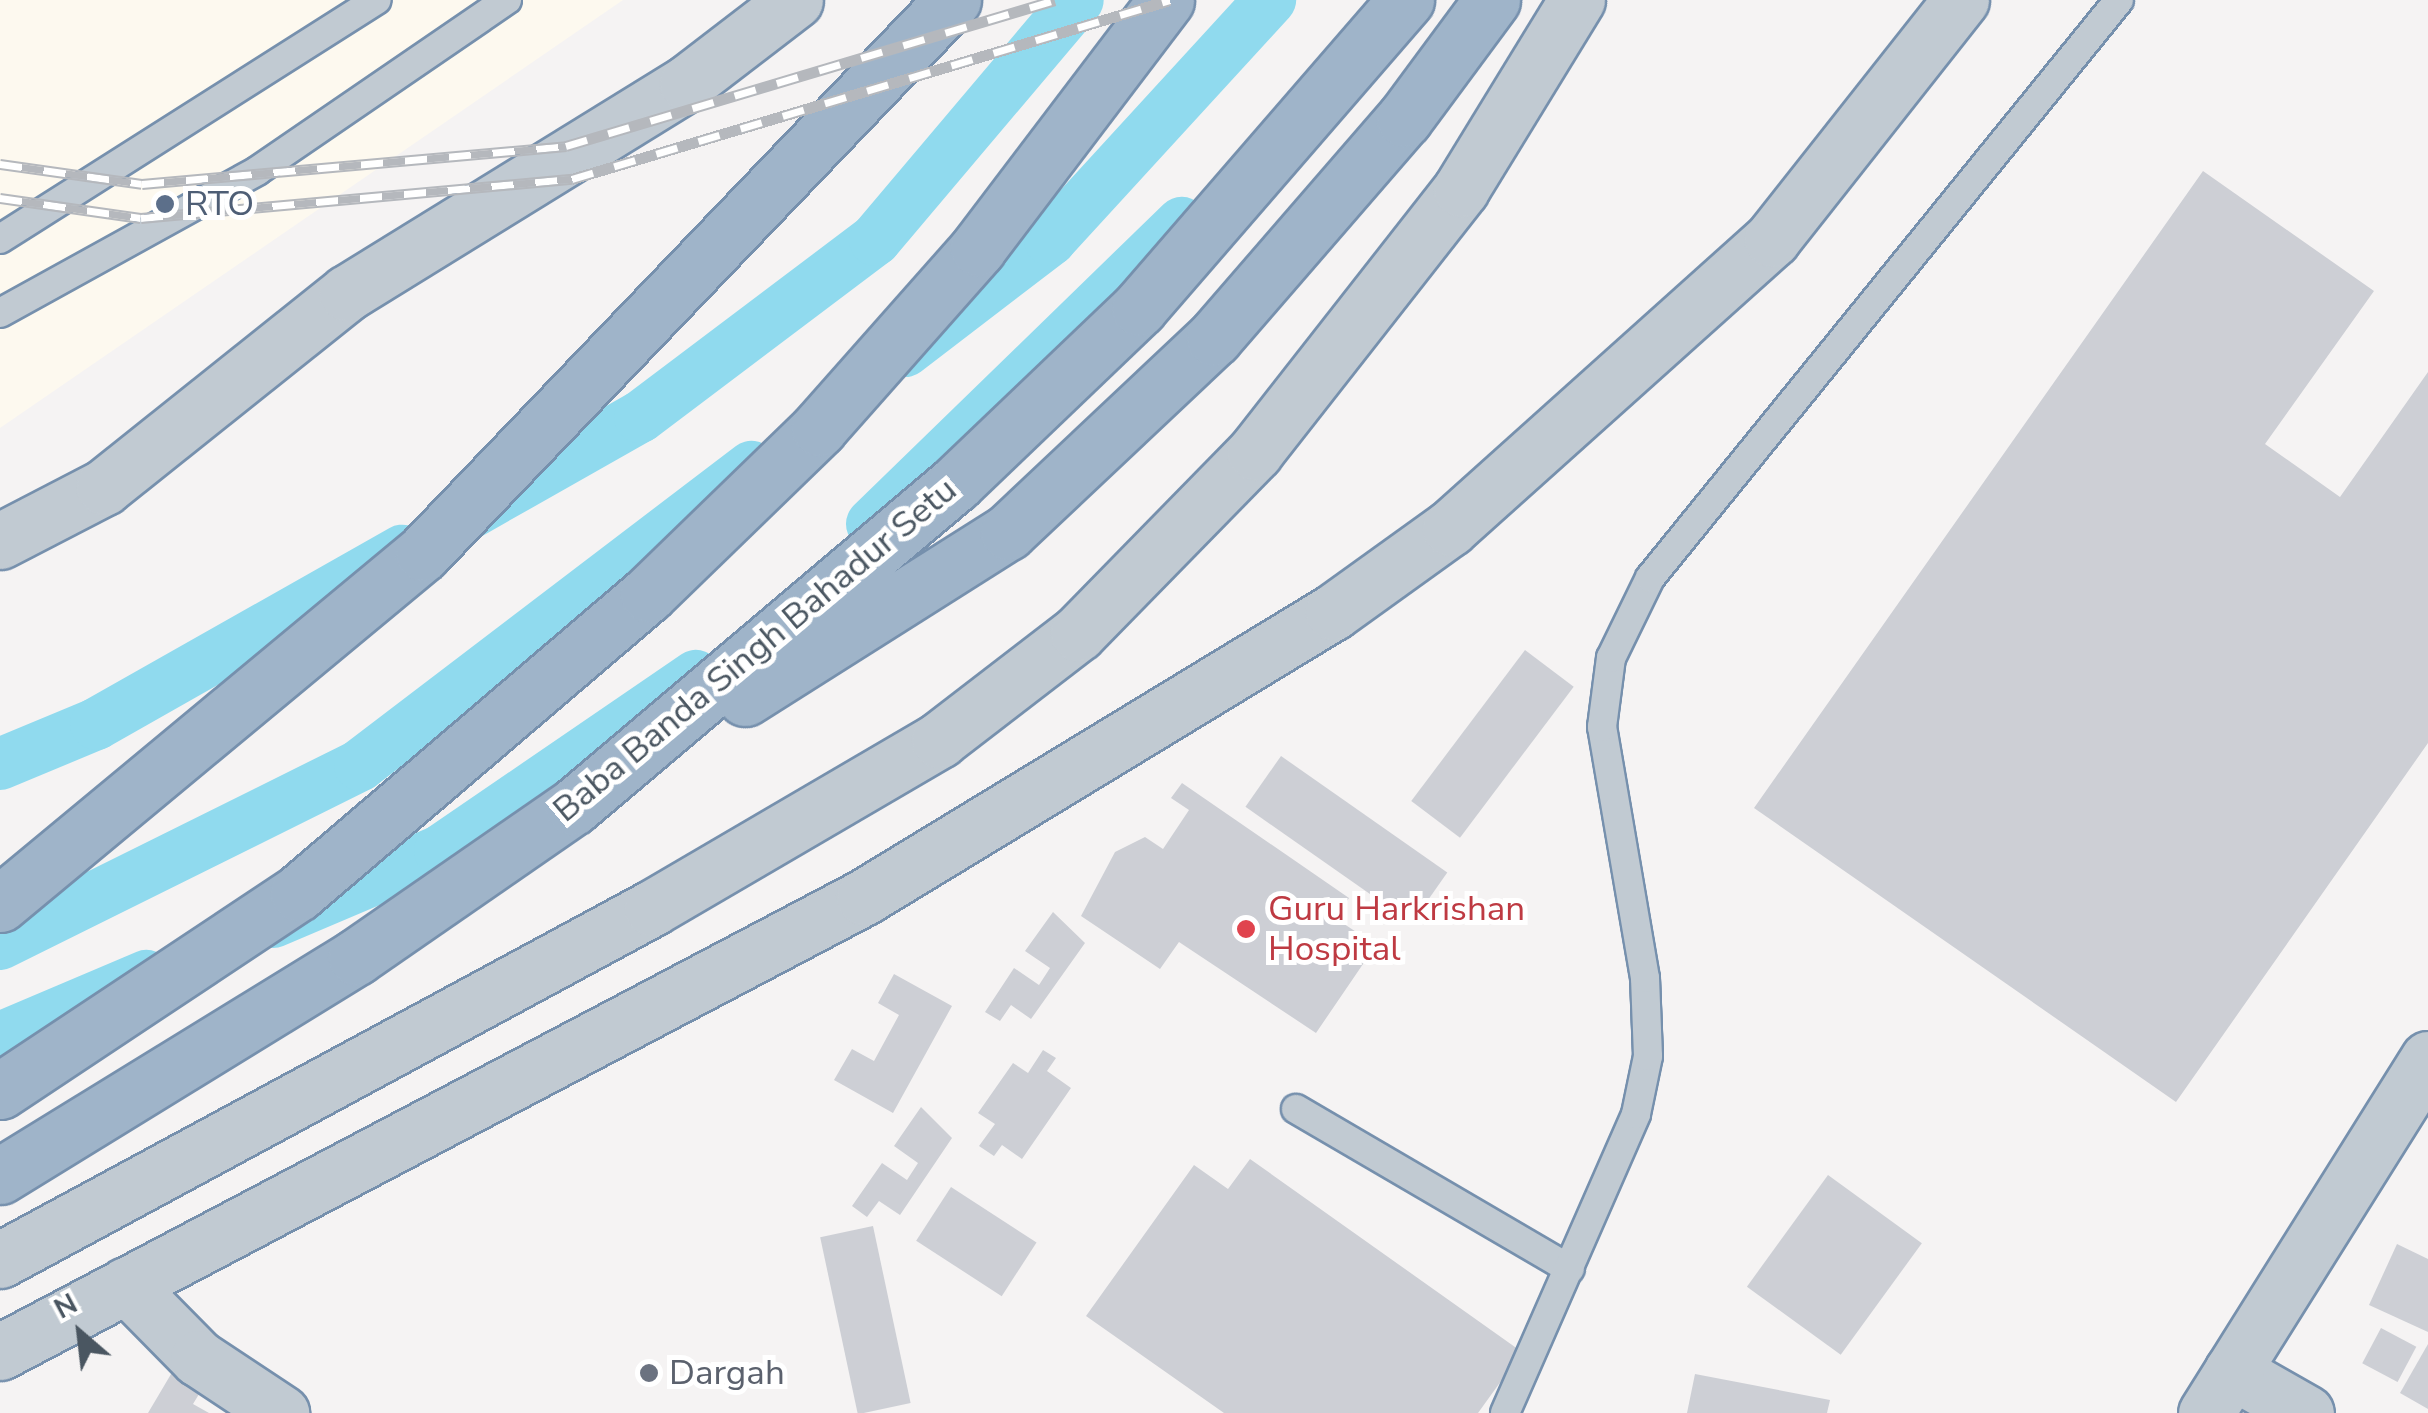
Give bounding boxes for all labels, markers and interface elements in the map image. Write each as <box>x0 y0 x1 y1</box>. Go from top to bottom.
place label: RTO <box>185 183 254 225</box>
marker: RTO <box>154 193 176 215</box>
street label: Baba Banda Singh Bahadur Setu <box>545 469 965 831</box>
place label: Guru Harkrishan Hospital <box>1268 888 1525 970</box>
marker: Guru Harkrishan Hospital <box>1233 916 1259 942</box>
north arrow <box>30 1283 130 1383</box>
text: N <box>48 1285 84 1328</box>
place label: Dargah <box>669 1352 785 1394</box>
marker: Dargah <box>638 1362 660 1384</box>

